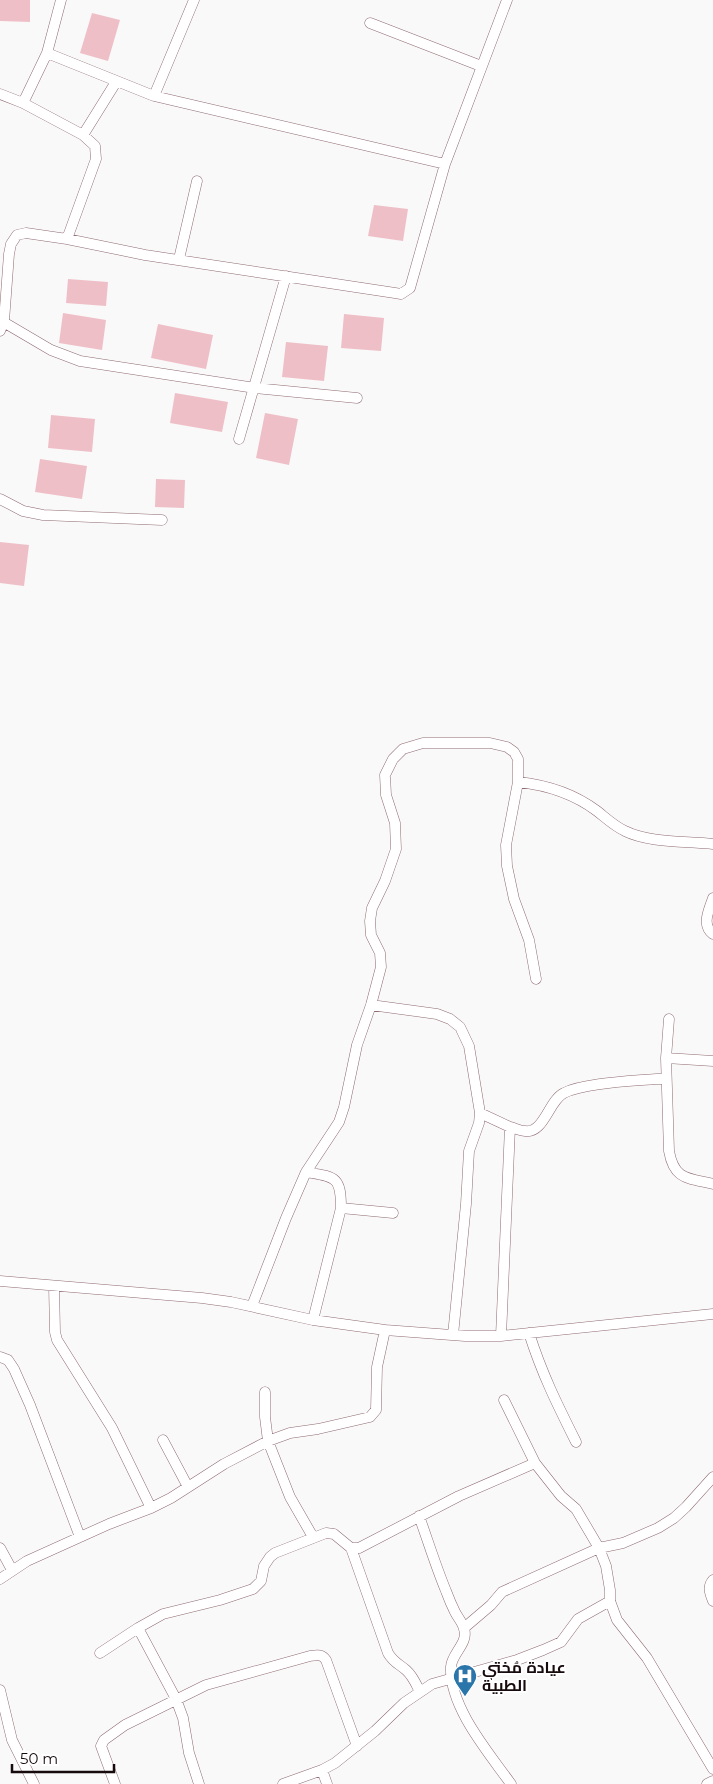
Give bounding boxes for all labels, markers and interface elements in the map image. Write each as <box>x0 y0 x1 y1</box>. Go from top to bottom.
place label: عيادة مُختي الطبية <box>482 1658 566 1695</box>
hospital icon: عيادة مُختي الطبية <box>452 1663 478 1697</box>
scale bar <box>12 1742 115 1774</box>
text: 50 m <box>20 1749 58 1768</box>

